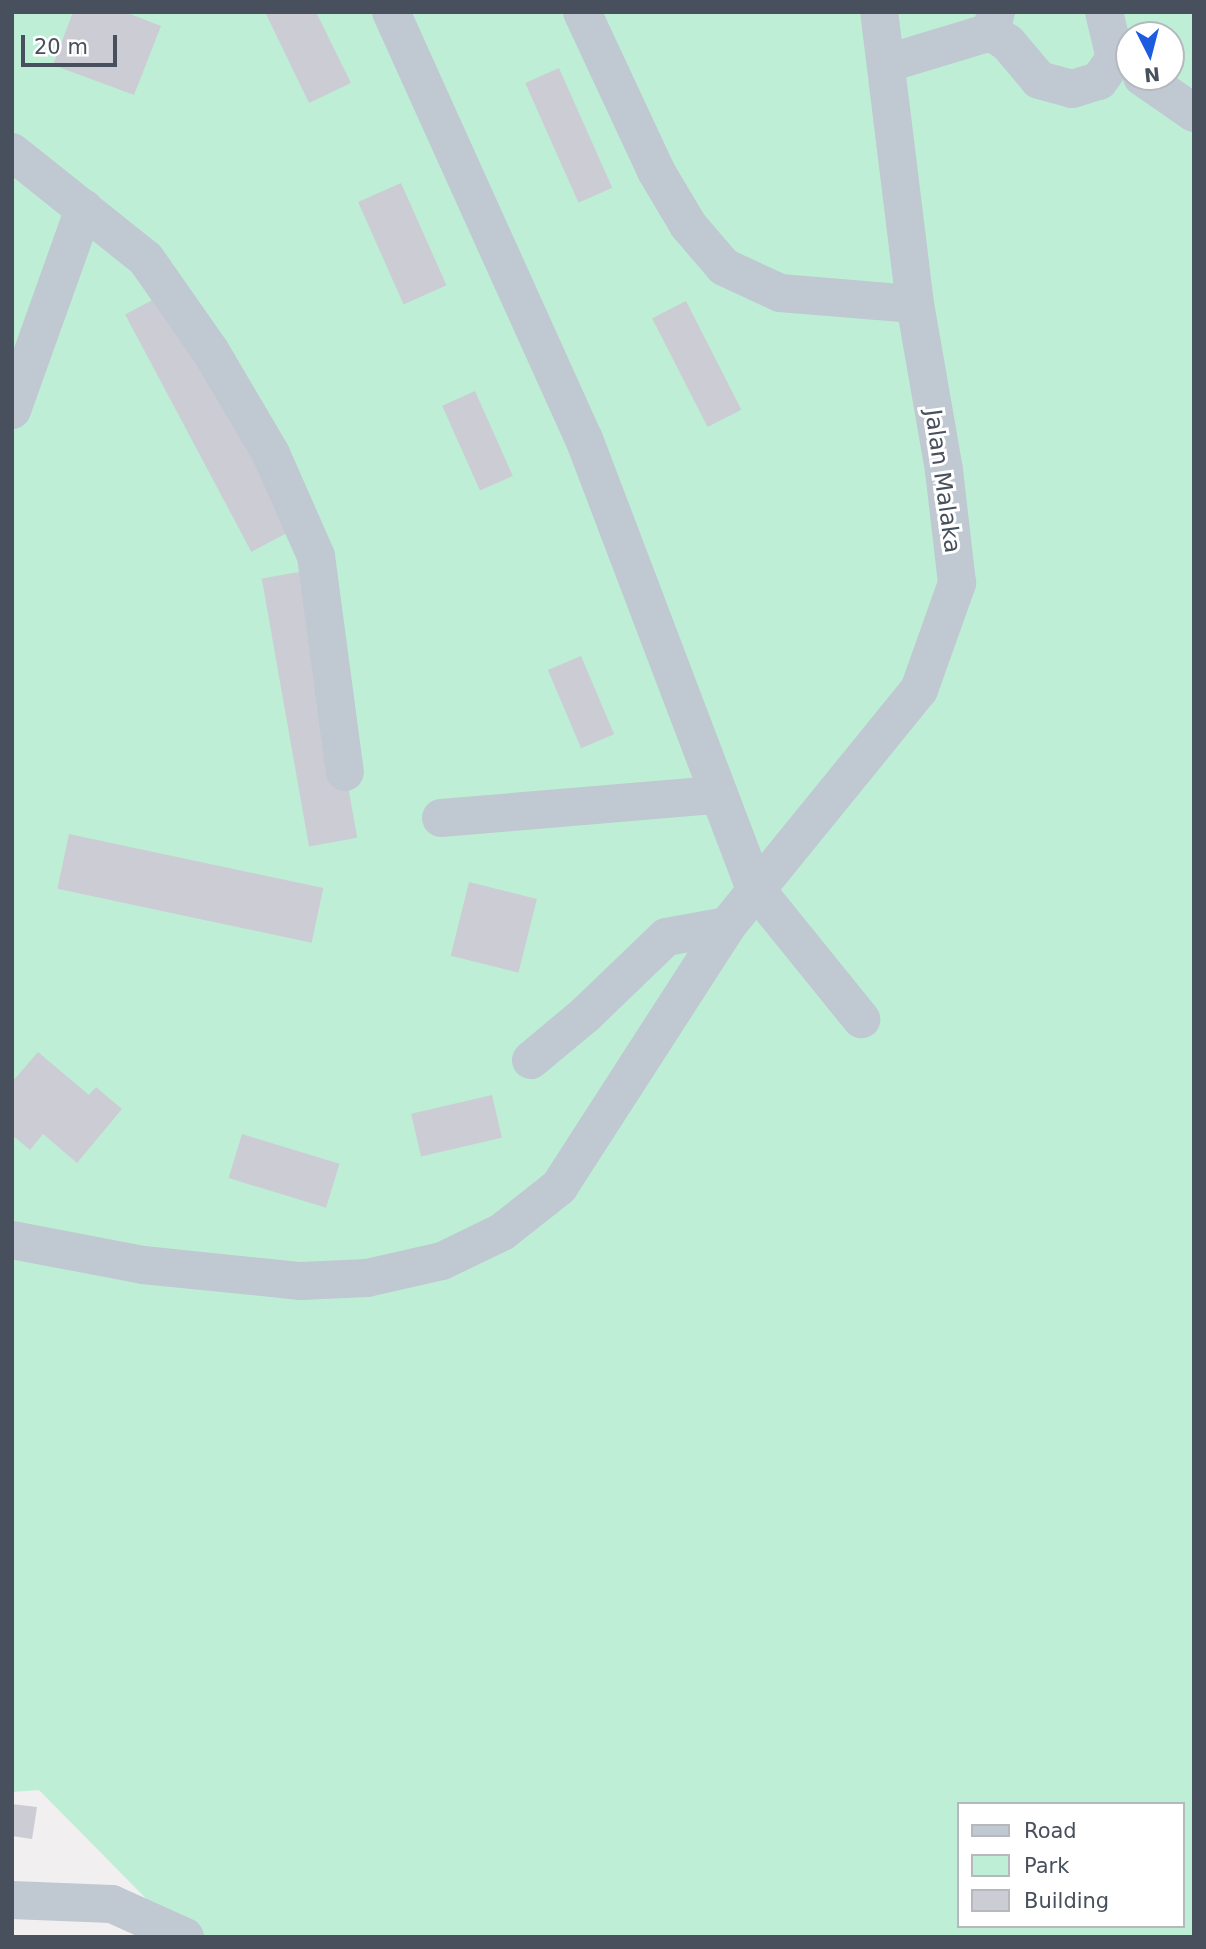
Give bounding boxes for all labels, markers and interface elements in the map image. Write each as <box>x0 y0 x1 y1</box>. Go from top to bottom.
scale bar <box>24 21 121 65</box>
north arrow <box>1115 21 1185 91</box>
text: 20 m <box>34 35 88 59</box>
text: N <box>1143 63 1161 87</box>
street label: Jalan Malaka <box>919 407 967 555</box>
legend <box>958 1802 1185 1928</box>
text: Road <box>1024 1819 1077 1843</box>
text: Park <box>1024 1854 1069 1878</box>
text: Building <box>1024 1889 1109 1913</box>

